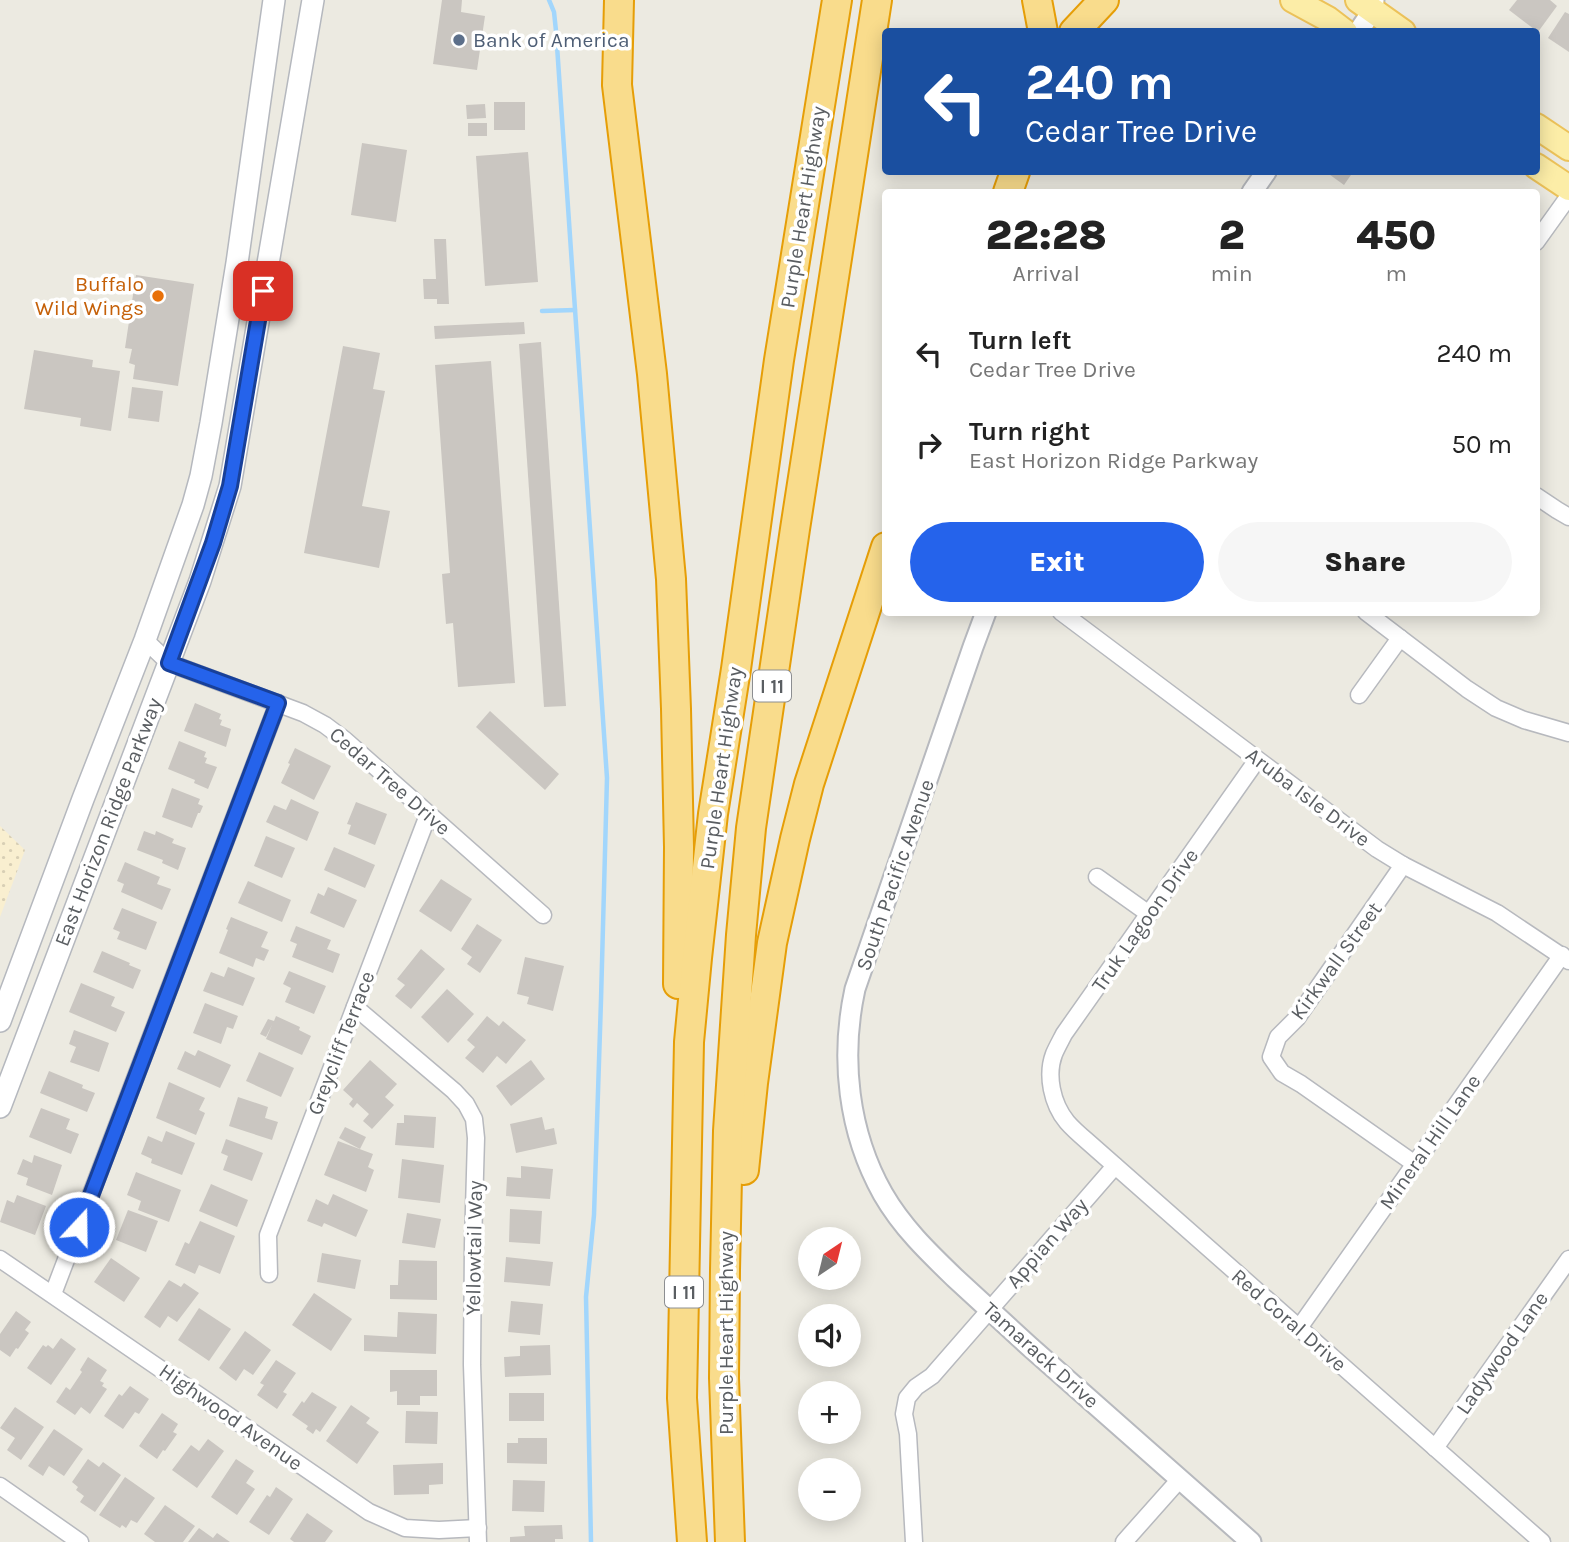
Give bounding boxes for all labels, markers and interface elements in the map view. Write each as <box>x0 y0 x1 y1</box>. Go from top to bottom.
place label: Bank of America <box>473 28 630 52</box>
marker: Bank of America <box>451 32 467 48</box>
text: 240 m <box>1025 54 1174 111</box>
icon: left <box>910 56 1001 147</box>
street label: Purple Heart Highway <box>775 104 831 310</box>
text: Cedar Tree Drive <box>1025 113 1257 150</box>
text: 22:28 <box>986 210 1107 260</box>
text: 2 <box>1218 210 1245 260</box>
text: 450 <box>1356 210 1436 260</box>
text: Arrival <box>1013 260 1080 287</box>
text: min <box>1210 260 1253 287</box>
text: m <box>1386 260 1407 287</box>
pin <box>233 261 293 321</box>
place label: Buffalo Wild Wings <box>35 272 144 320</box>
icon: arrive <box>244 272 282 310</box>
marker: Buffalo Wild Wings <box>150 288 166 304</box>
text: Turn left <box>969 325 1071 356</box>
icon: left <box>910 335 948 373</box>
text: 240 m <box>1436 338 1512 369</box>
text: Cedar Tree Drive <box>969 356 1136 383</box>
text: Turn right <box>969 416 1090 447</box>
icon: right <box>910 426 948 464</box>
text: 50 m <box>1451 429 1512 460</box>
text: East Horizon Ridge Parkway <box>969 447 1258 474</box>
button: Exit <box>910 522 1204 602</box>
button: Share <box>1218 522 1512 602</box>
street label: Purple Heart Highway <box>695 665 747 871</box>
road number: I 11 <box>753 670 791 702</box>
street label: East Horizon Ridge Parkway <box>49 694 167 950</box>
street label: Cedar Tree Drive <box>325 722 455 840</box>
street label: Aruba Isle Drive <box>1241 743 1375 851</box>
street label: South Pacific Avenue <box>851 776 939 974</box>
street label: Truk Lagoon Drive <box>1087 844 1203 996</box>
street label: Kirkwall Street <box>1285 897 1387 1025</box>
street label: Greycliff Terrace <box>303 968 379 1118</box>
street label: Mineral Hill Lane <box>1374 1070 1486 1214</box>
street label: Yellowtail Way <box>461 1180 487 1316</box>
position arrow <box>42 1190 116 1264</box>
street label: Appian Way <box>1001 1193 1093 1293</box>
north arrow <box>798 1227 861 1290</box>
map controls <box>798 1227 861 1521</box>
street label: Purple Heart Highway <box>714 1231 738 1435</box>
street label: Red Coral Drive <box>1227 1264 1351 1376</box>
road number: I 11 <box>665 1276 703 1308</box>
street label: Ladywood Lane <box>1451 1287 1553 1419</box>
street label: Tamarack Drive <box>978 1297 1104 1413</box>
button: sound <box>798 1304 861 1367</box>
street label: Highwood Avenue <box>155 1359 307 1475</box>
button: + <box>798 1381 861 1444</box>
button: − <box>798 1458 861 1521</box>

